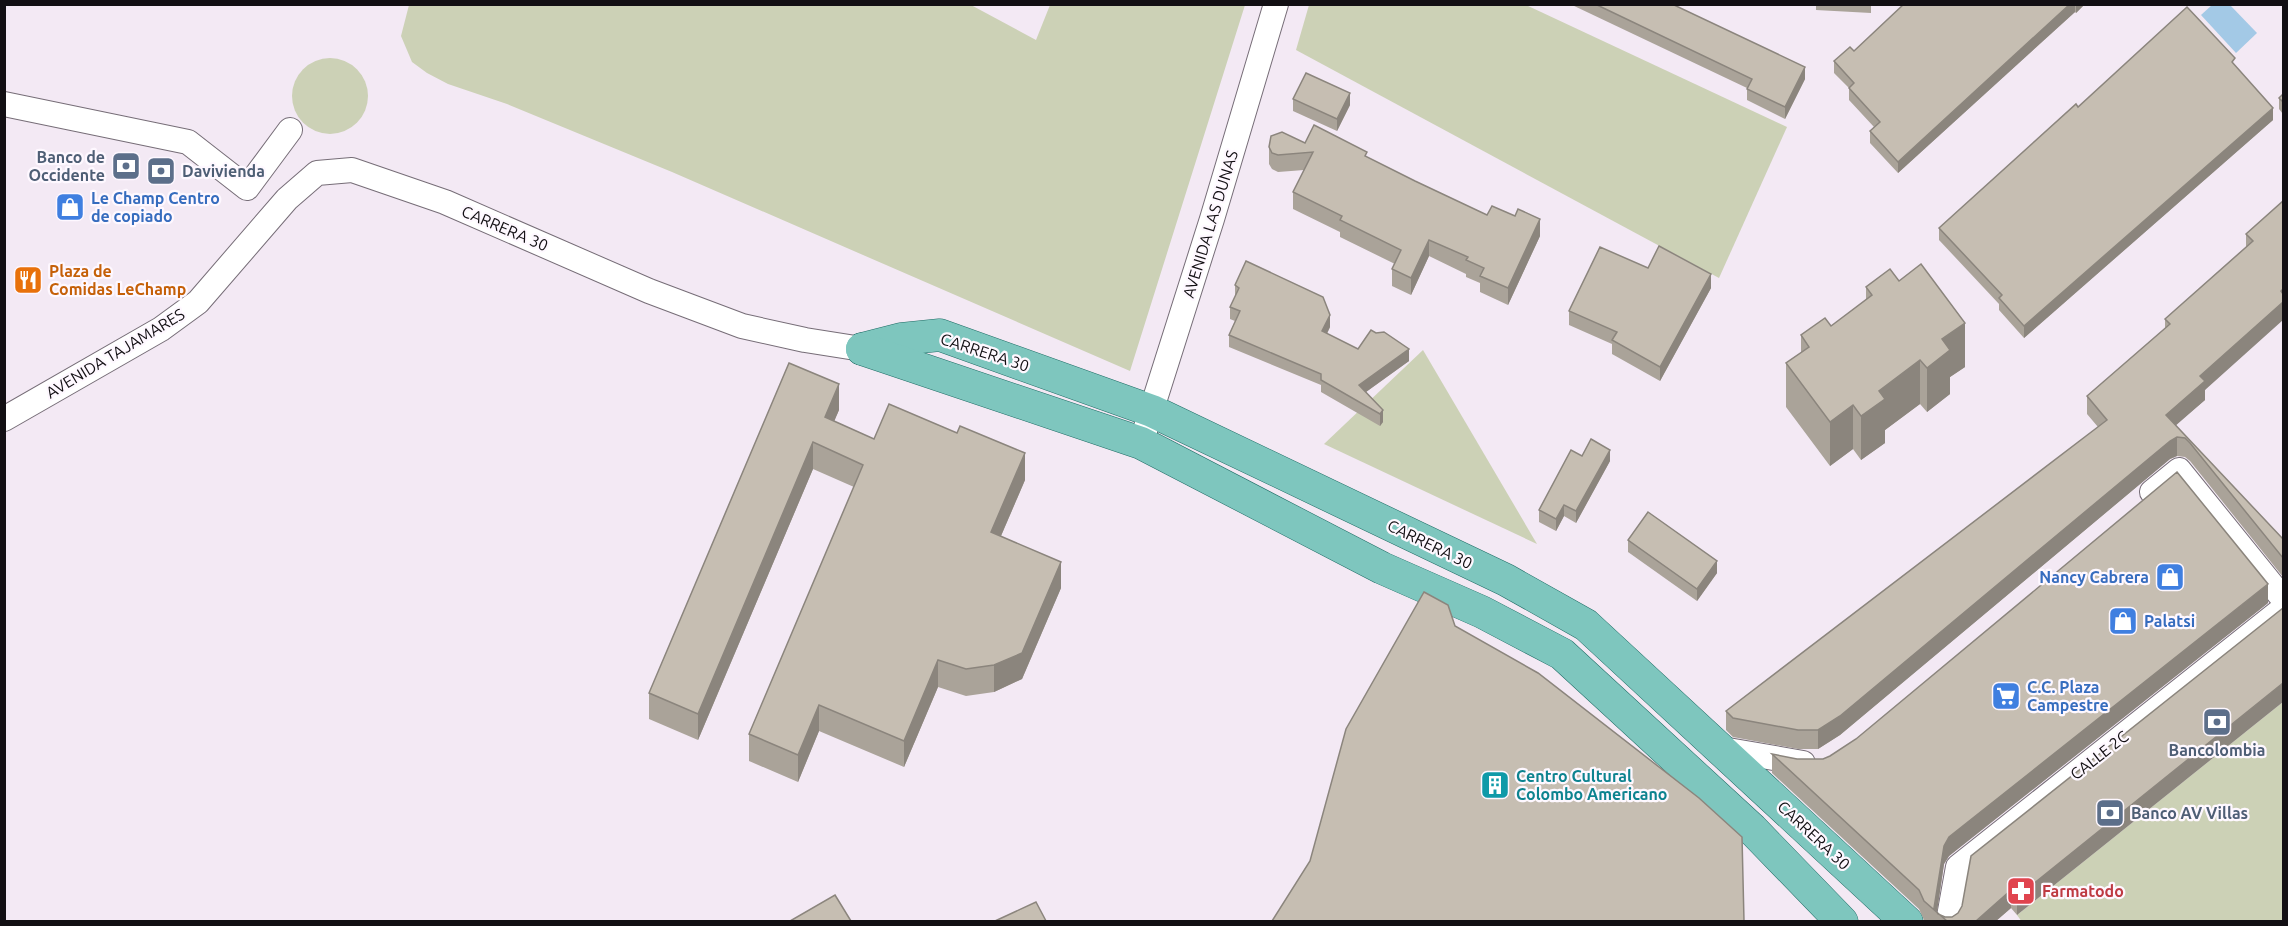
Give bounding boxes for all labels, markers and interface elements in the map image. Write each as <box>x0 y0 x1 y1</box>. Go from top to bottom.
place label: Banco de Occidente <box>29 148 105 184</box>
street label: AVENIDA LAS DUNAS <box>1179 148 1241 300</box>
bank icon: Banco de Occidente <box>110 150 142 182</box>
bank icon: Davivienda <box>145 155 177 187</box>
place label: Davivienda <box>182 162 265 180</box>
place label: Le Champ Centro de copiado <box>91 189 220 225</box>
shop icon: Le Champ Centro de copiado <box>54 191 86 223</box>
street label: CARRERA 30 <box>459 202 551 254</box>
place label: Plaza de Comidas LeChamp <box>49 262 186 298</box>
restaurant icon: Plaza de Comidas LeChamp <box>12 264 44 296</box>
street label: AVENIDA TAJAMARES <box>43 305 187 401</box>
street label: CARRERA 30 <box>938 329 1032 375</box>
street label: CARRERA 30 <box>1385 516 1475 572</box>
shop icon: Nancy Cabrera <box>2154 561 2186 593</box>
place label: Nancy Cabrera <box>2039 568 2149 586</box>
shop icon: Palatsi <box>2107 605 2139 637</box>
place label: Palatsi <box>2144 612 2195 630</box>
place label: C.C. Plaza Campestre <box>2027 678 2109 714</box>
supermarket icon: C.C. Plaza Campestre <box>1990 680 2022 712</box>
bank icon: Bancolombia <box>2201 706 2233 738</box>
street label: CALLE 2C <box>2067 727 2132 783</box>
place label: Bancolombia <box>2169 741 2265 759</box>
place label: Centro Cultural Colombo Americano <box>1516 767 1668 803</box>
building icon: Centro Cultural Colombo Americano <box>1479 769 1511 801</box>
street label: CARRERA 30 <box>1774 797 1854 873</box>
bank icon: Banco AV Villas <box>2094 797 2126 829</box>
place label: Banco AV Villas <box>2131 804 2248 822</box>
pharmacy icon: Farmatodo <box>2005 875 2037 907</box>
place label: Farmatodo <box>2042 882 2124 900</box>

